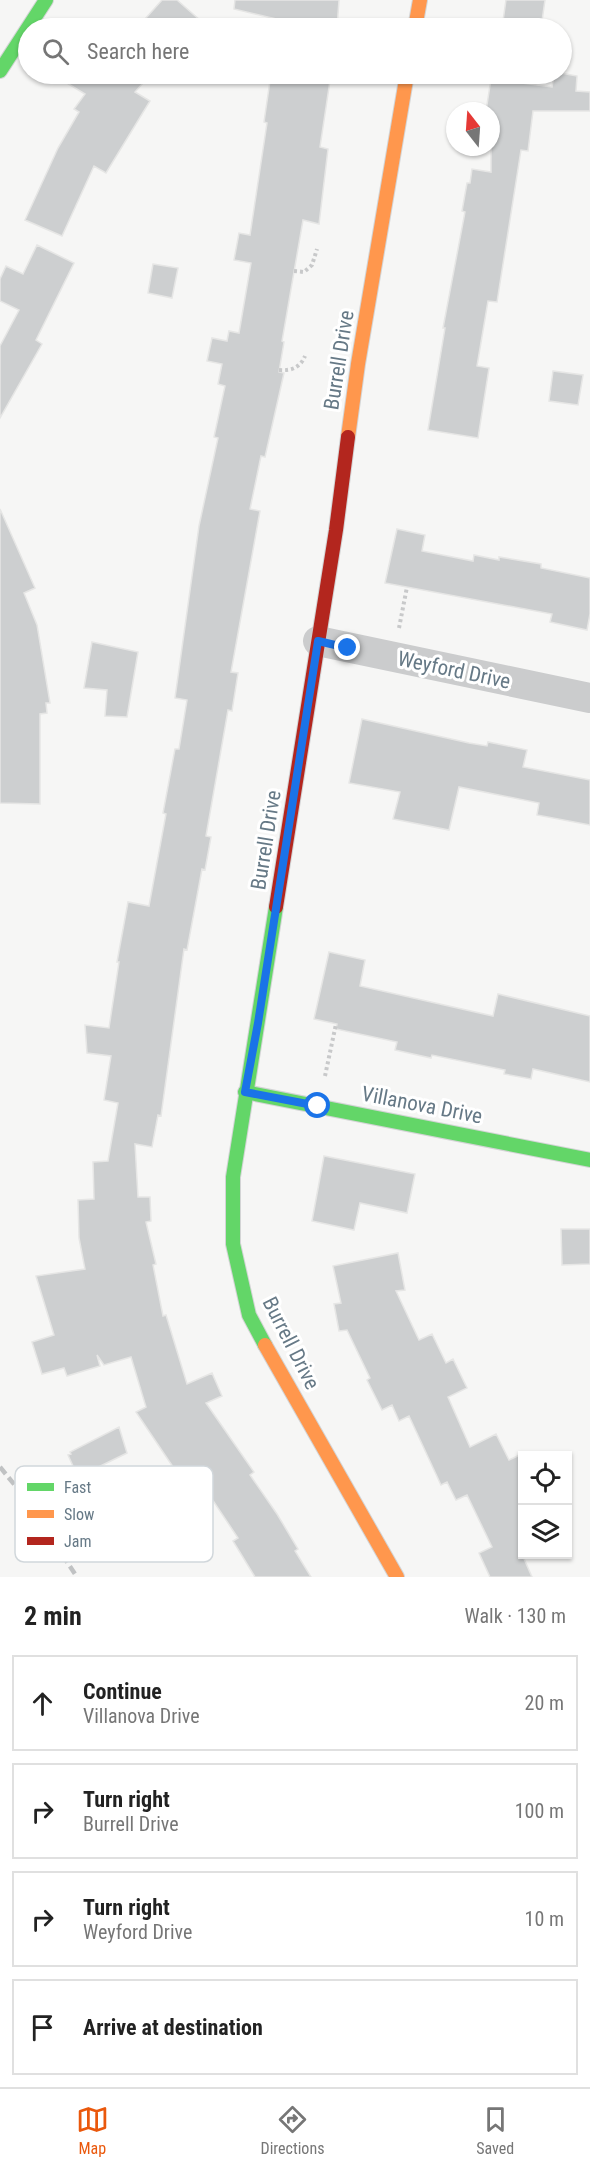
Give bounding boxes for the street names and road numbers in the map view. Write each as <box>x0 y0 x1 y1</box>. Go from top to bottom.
street label: Burrell Drive <box>319 308 359 411</box>
street label: Weyford Drive <box>395 646 513 694</box>
street label: Burrell Drive <box>246 788 286 891</box>
street label: Villanova Drive <box>360 1082 485 1128</box>
street label: Burrell Drive <box>258 1293 325 1393</box>

